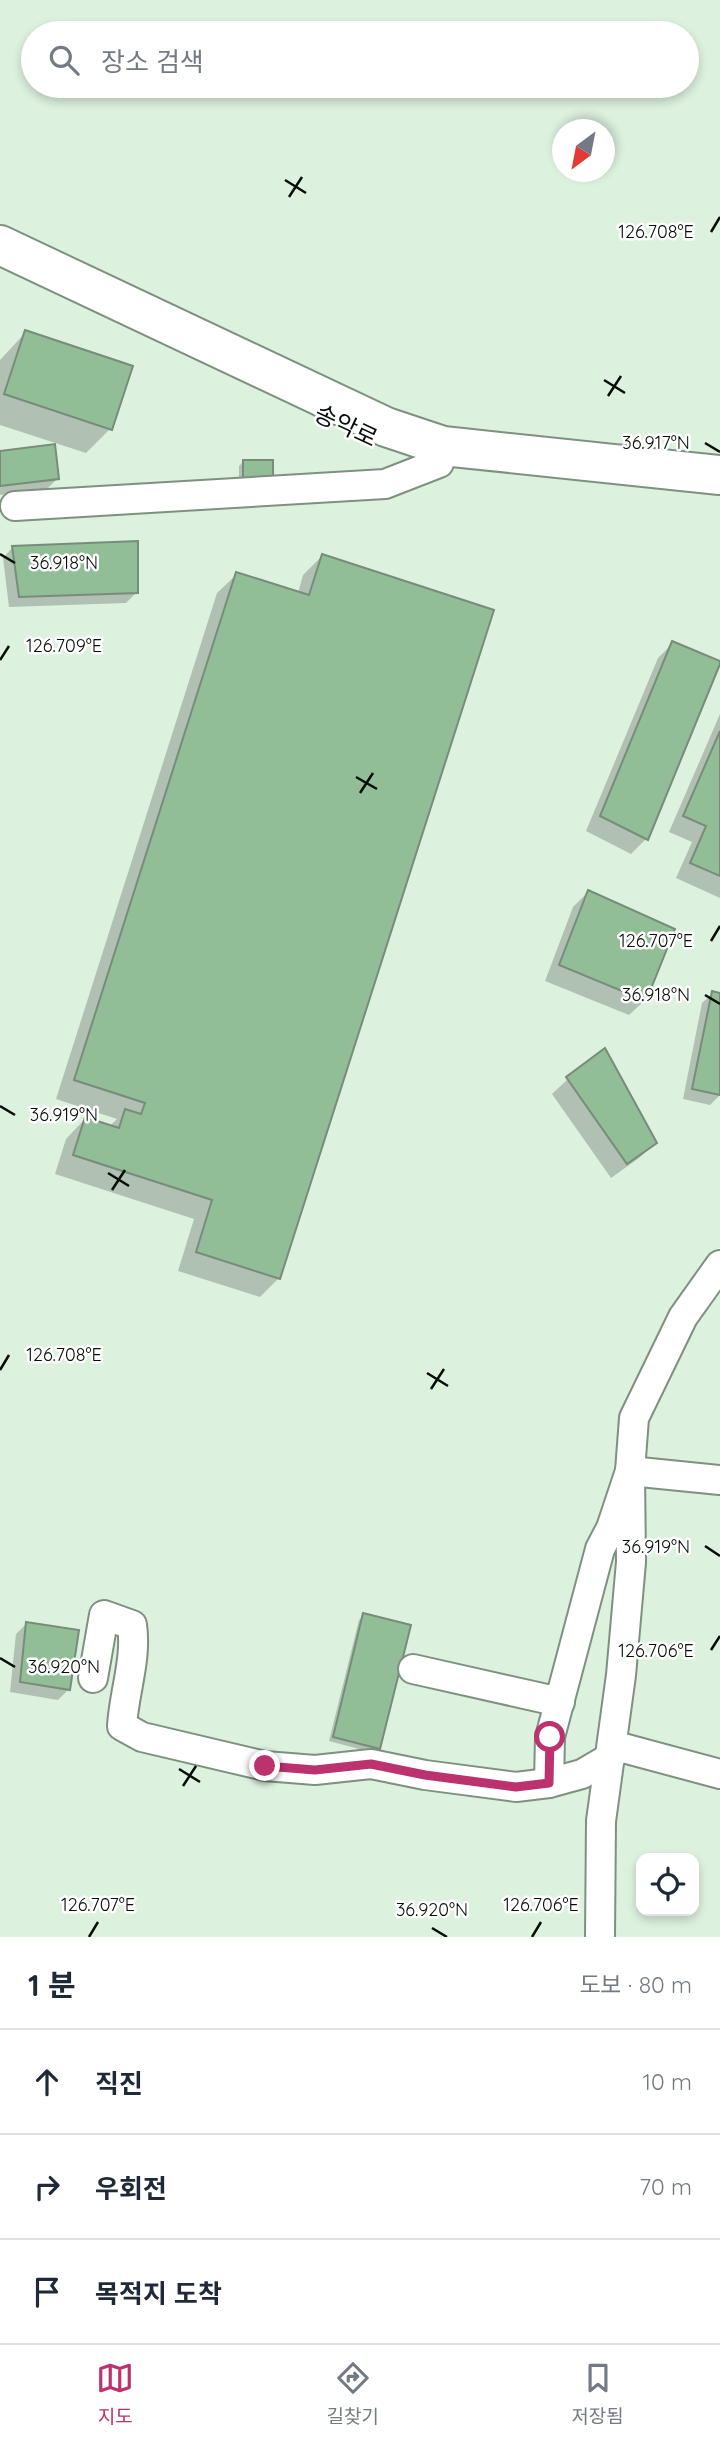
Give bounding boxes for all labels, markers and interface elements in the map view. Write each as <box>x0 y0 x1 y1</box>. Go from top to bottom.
search box <box>21 21 699 98</box>
icon: search <box>45 41 83 79</box>
text: 장소 검색 <box>101 45 204 78</box>
north arrow <box>552 119 615 182</box>
text: 126.708°E <box>618 220 694 243</box>
street label: 송악로 <box>310 397 383 453</box>
text: 36.917°N <box>622 431 690 454</box>
text: 36.918°N <box>30 551 98 574</box>
text: 126.709°E <box>26 634 102 657</box>
text: 126.707°E <box>619 929 693 952</box>
text: 36.918°N <box>622 983 690 1006</box>
text: 36.919°N <box>30 1103 98 1126</box>
text: 126.708°E <box>26 1343 102 1366</box>
text: 36.919°N <box>622 1535 690 1558</box>
text: 126.706°E <box>618 1639 694 1662</box>
text: 36.920°N <box>28 1655 100 1678</box>
route start <box>534 1721 565 1752</box>
route end <box>249 1750 280 1781</box>
map controls <box>636 1853 699 1916</box>
button: locate <box>636 1853 699 1916</box>
text: 126.707°E <box>61 1893 135 1916</box>
text: 126.706°E <box>503 1893 579 1916</box>
text: 36.920°N <box>396 1898 468 1921</box>
text: 1 분 <box>28 1966 76 2004</box>
text: 도보 · 80 m <box>579 1970 692 1999</box>
icon: ahead <box>28 2063 66 2101</box>
text: 직진 <box>95 2067 143 2100</box>
text: 10 m <box>643 2067 692 2096</box>
icon: right <box>28 2168 66 2206</box>
text: 우회전 <box>95 2172 167 2205</box>
text: 70 m <box>639 2172 692 2201</box>
icon: arrive <box>28 2273 66 2311</box>
text: 목적지 도착 <box>95 2277 222 2310</box>
tab: 지도 <box>96 2359 134 2428</box>
tab: 길찾기 <box>327 2359 379 2428</box>
tab: 저장됨 <box>571 2359 624 2428</box>

